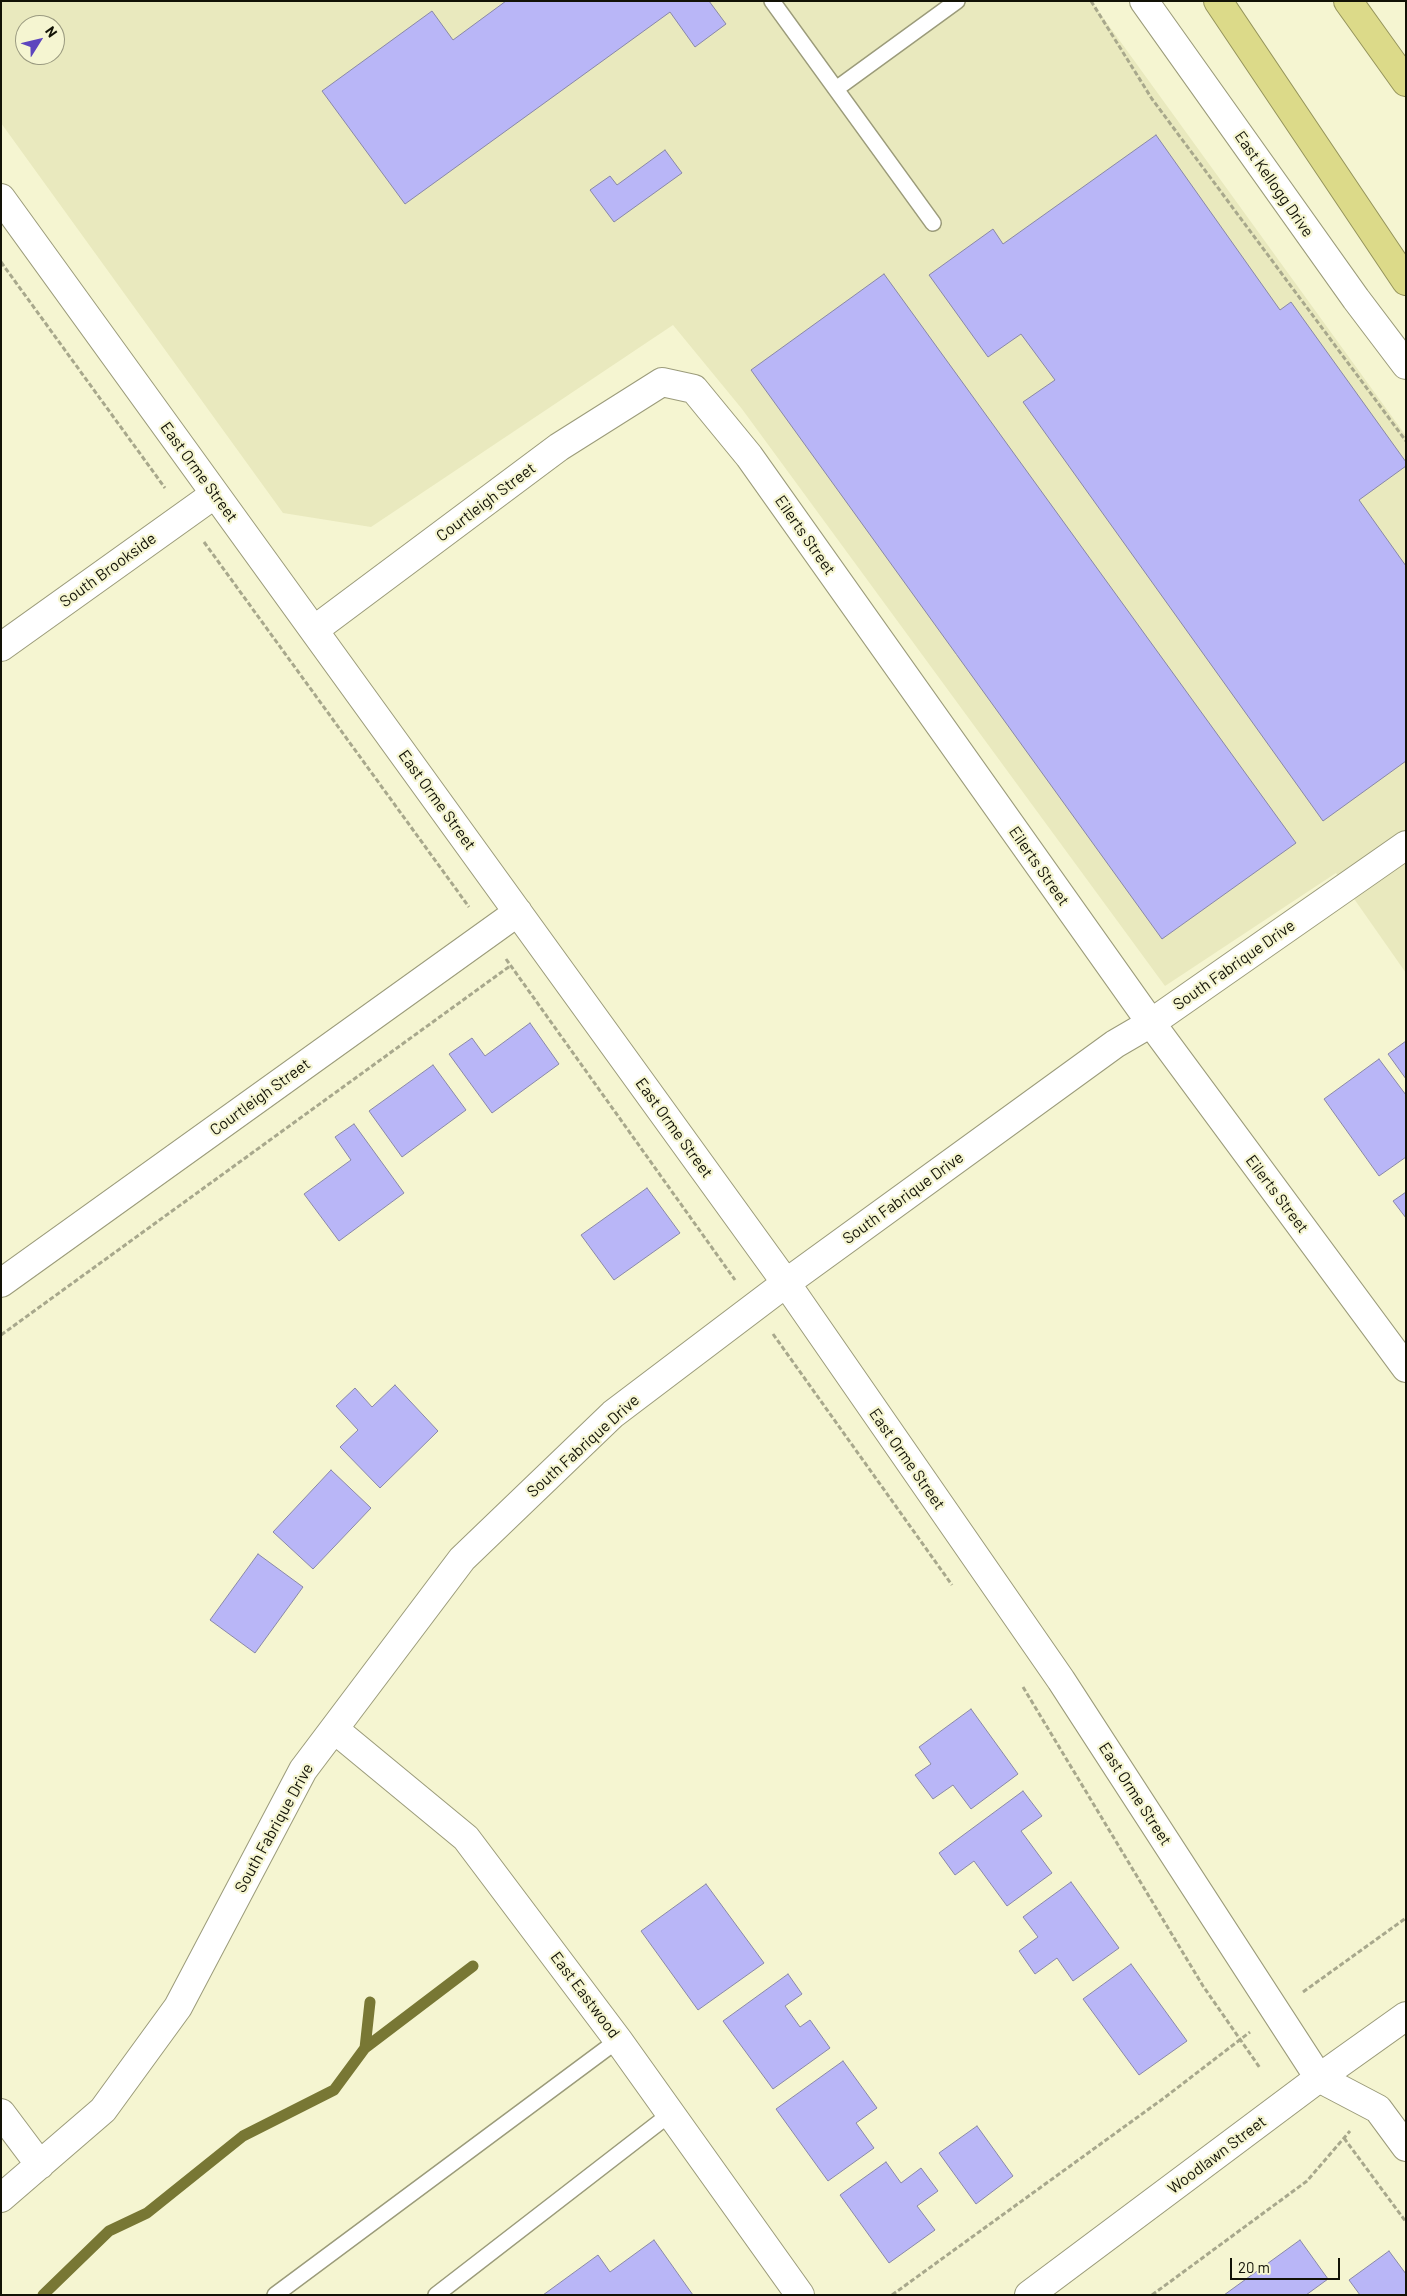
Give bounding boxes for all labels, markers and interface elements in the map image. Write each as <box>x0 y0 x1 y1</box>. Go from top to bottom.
north arrow <box>15 15 65 65</box>
text: N <box>42 23 61 40</box>
street label: East Kellogg Drive <box>1230 127 1318 241</box>
street label: East Orme Street <box>156 418 242 526</box>
street label: Courtleigh Street <box>433 458 539 546</box>
street label: Eilerts Street <box>771 492 839 578</box>
street label: South Brookside <box>56 529 160 611</box>
street label: East Orme Street <box>394 746 480 854</box>
street label: Eilerts Street <box>1005 823 1073 909</box>
street label: South Fabrique Drive <box>1169 916 1299 1014</box>
street label: Courtleigh Street <box>206 1054 314 1140</box>
street label: East Orme Street <box>631 1074 717 1182</box>
street label: South Fabrique Drive <box>839 1148 967 1248</box>
street label: Eilerts Street <box>1242 1151 1312 1237</box>
street label: South Fabrique Drive <box>523 1391 643 1501</box>
street label: East Orme Street <box>865 1405 949 1513</box>
street label: East Orme Street <box>1095 1739 1175 1849</box>
street label: South Fabrique Drive <box>231 1760 317 1896</box>
street label: East Eastwood <box>546 1948 624 2042</box>
street label: Woodlawn Street <box>1164 2112 1270 2198</box>
scale bar <box>1232 2248 1342 2280</box>
text: 20 m <box>1238 2258 1270 2276</box>

